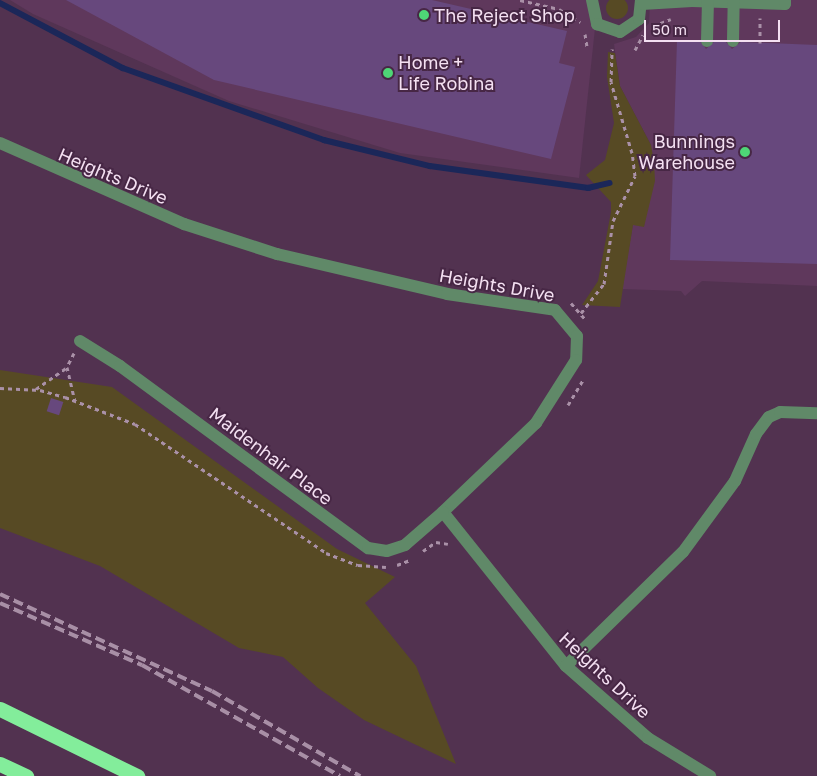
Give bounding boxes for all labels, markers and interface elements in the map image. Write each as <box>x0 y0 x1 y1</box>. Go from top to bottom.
place label: The Reject Shop <box>434 4 575 26</box>
marker: The Reject Shop <box>418 9 430 21</box>
scale bar <box>647 10 783 42</box>
text: 50 m <box>652 20 687 38</box>
place label: Home + Life Robina <box>398 52 494 94</box>
marker: Home + Life Robina <box>382 67 394 79</box>
place label: Bunnings Warehouse <box>638 131 735 173</box>
street label: Heights Drive <box>55 143 171 209</box>
marker: Bunnings Warehouse <box>739 146 751 158</box>
street label: Heights Drive <box>438 264 556 306</box>
street label: Maidenhair Place <box>205 403 337 509</box>
street label: Heights Drive <box>555 627 655 723</box>

